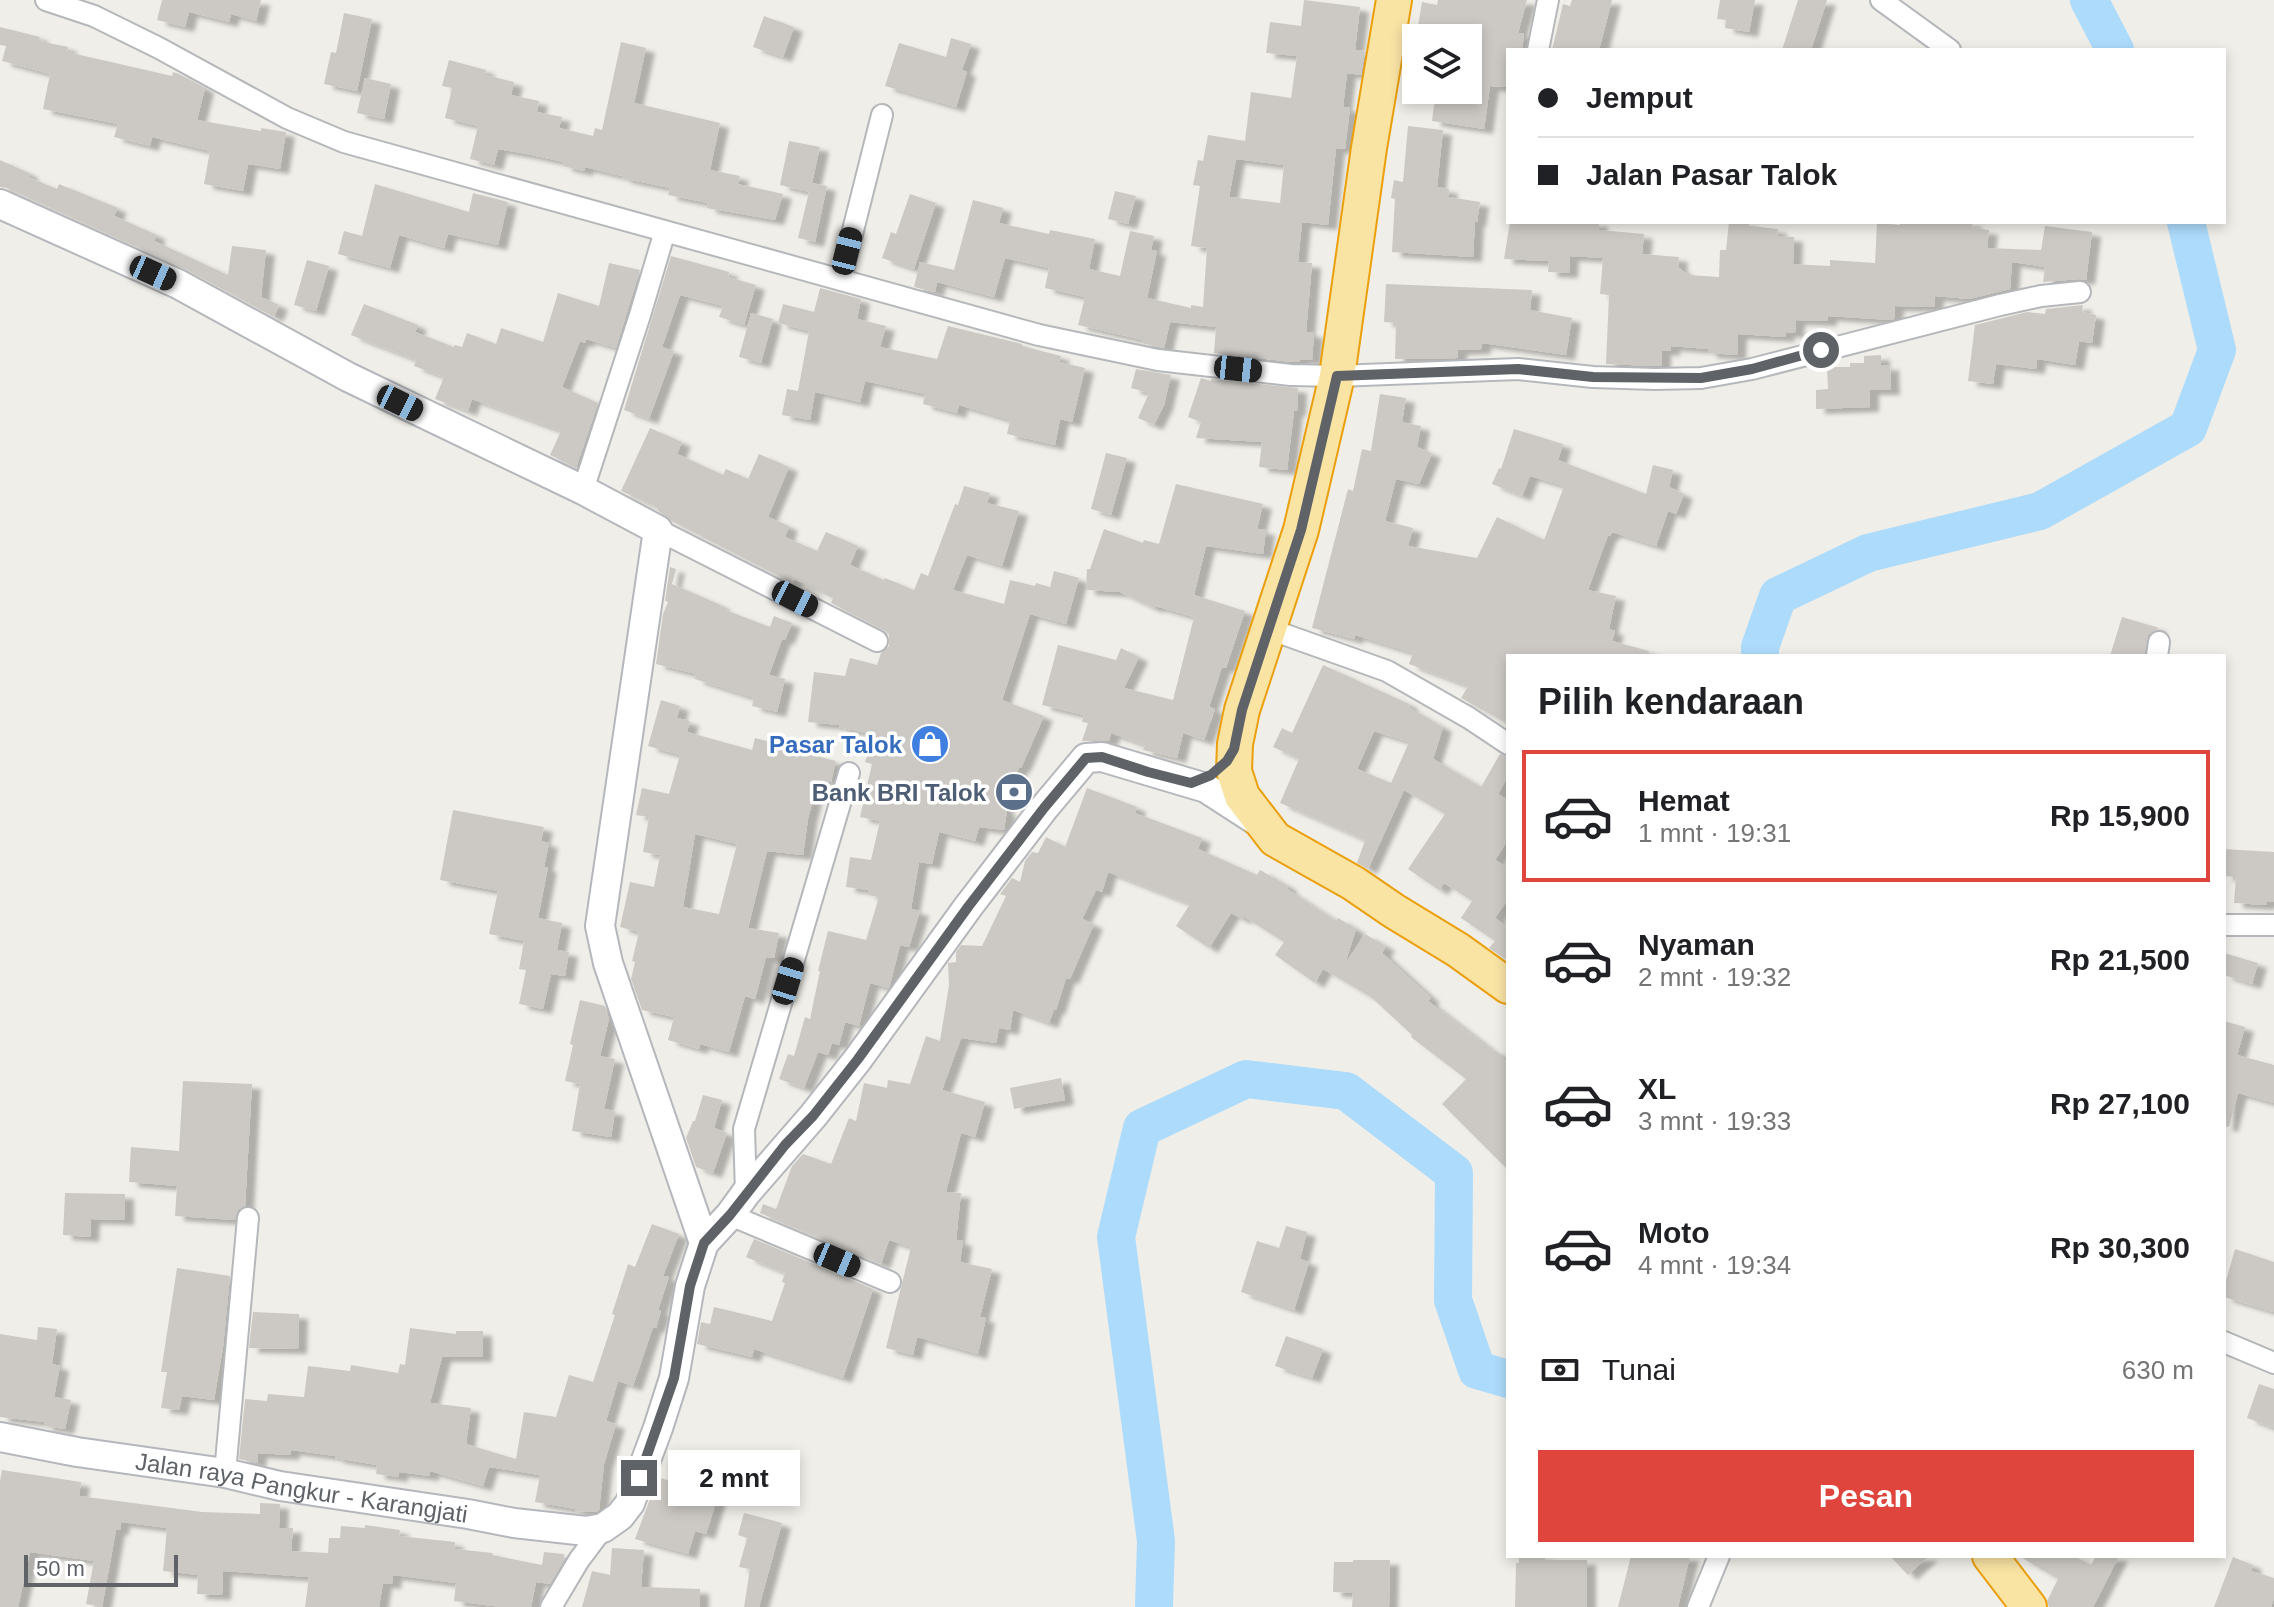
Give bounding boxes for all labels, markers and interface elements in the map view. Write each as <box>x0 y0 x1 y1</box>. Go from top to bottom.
map controls <box>1402 24 1482 104</box>
button: layers <box>1402 24 1482 104</box>
text: Jemput <box>1586 81 1693 114</box>
text: Jalan Pasar Talok <box>1586 158 1837 191</box>
car <box>830 225 864 277</box>
car <box>126 252 180 294</box>
route start <box>1803 332 1839 368</box>
car <box>1213 355 1263 383</box>
car <box>373 382 427 424</box>
car <box>768 577 822 621</box>
text: Pilih kendaraan <box>1538 681 1804 722</box>
shop icon: Pasar Talok <box>909 723 951 765</box>
place label: Pasar Talok <box>769 731 903 758</box>
bank icon: Bank BRI Talok <box>993 771 1035 813</box>
place label: Bank BRI Talok <box>812 779 987 806</box>
icon: car <box>1542 780 1614 852</box>
text: Hemat <box>1638 784 1730 817</box>
text: Rp 15,900 <box>2050 799 2190 832</box>
text: 1 mnt · 19:31 <box>1638 818 1791 848</box>
icon: car <box>1542 924 1614 996</box>
text: Nyaman <box>1638 928 1755 961</box>
text: Rp 21,500 <box>2050 943 2190 976</box>
car <box>770 955 806 1007</box>
text: 2 mnt · 19:32 <box>1638 962 1791 992</box>
icon: car <box>1542 1068 1614 1140</box>
text: XL <box>1638 1072 1676 1105</box>
text: Rp 27,100 <box>2050 1087 2190 1120</box>
text: 3 mnt · 19:33 <box>1638 1106 1791 1136</box>
icon: car <box>1542 1212 1614 1284</box>
text: Moto <box>1638 1216 1710 1249</box>
text: Rp 30,300 <box>2050 1231 2190 1264</box>
car <box>810 1240 864 1280</box>
text: 4 mnt · 19:34 <box>1638 1250 1791 1280</box>
icon: cash <box>1538 1348 1582 1392</box>
text: Tunai <box>1602 1353 1676 1386</box>
text: 630 m <box>2122 1355 2194 1385</box>
street label: Jalan raya Pangkur - Karangjati <box>134 1447 470 1527</box>
callout: 2 mnt <box>667 1450 799 1506</box>
button: Pesan <box>1538 1450 2194 1542</box>
route end <box>621 1460 657 1496</box>
text: 2 mnt <box>699 1463 769 1493</box>
scale bar <box>24 1551 178 1587</box>
text: 50 m <box>36 1556 85 1581</box>

